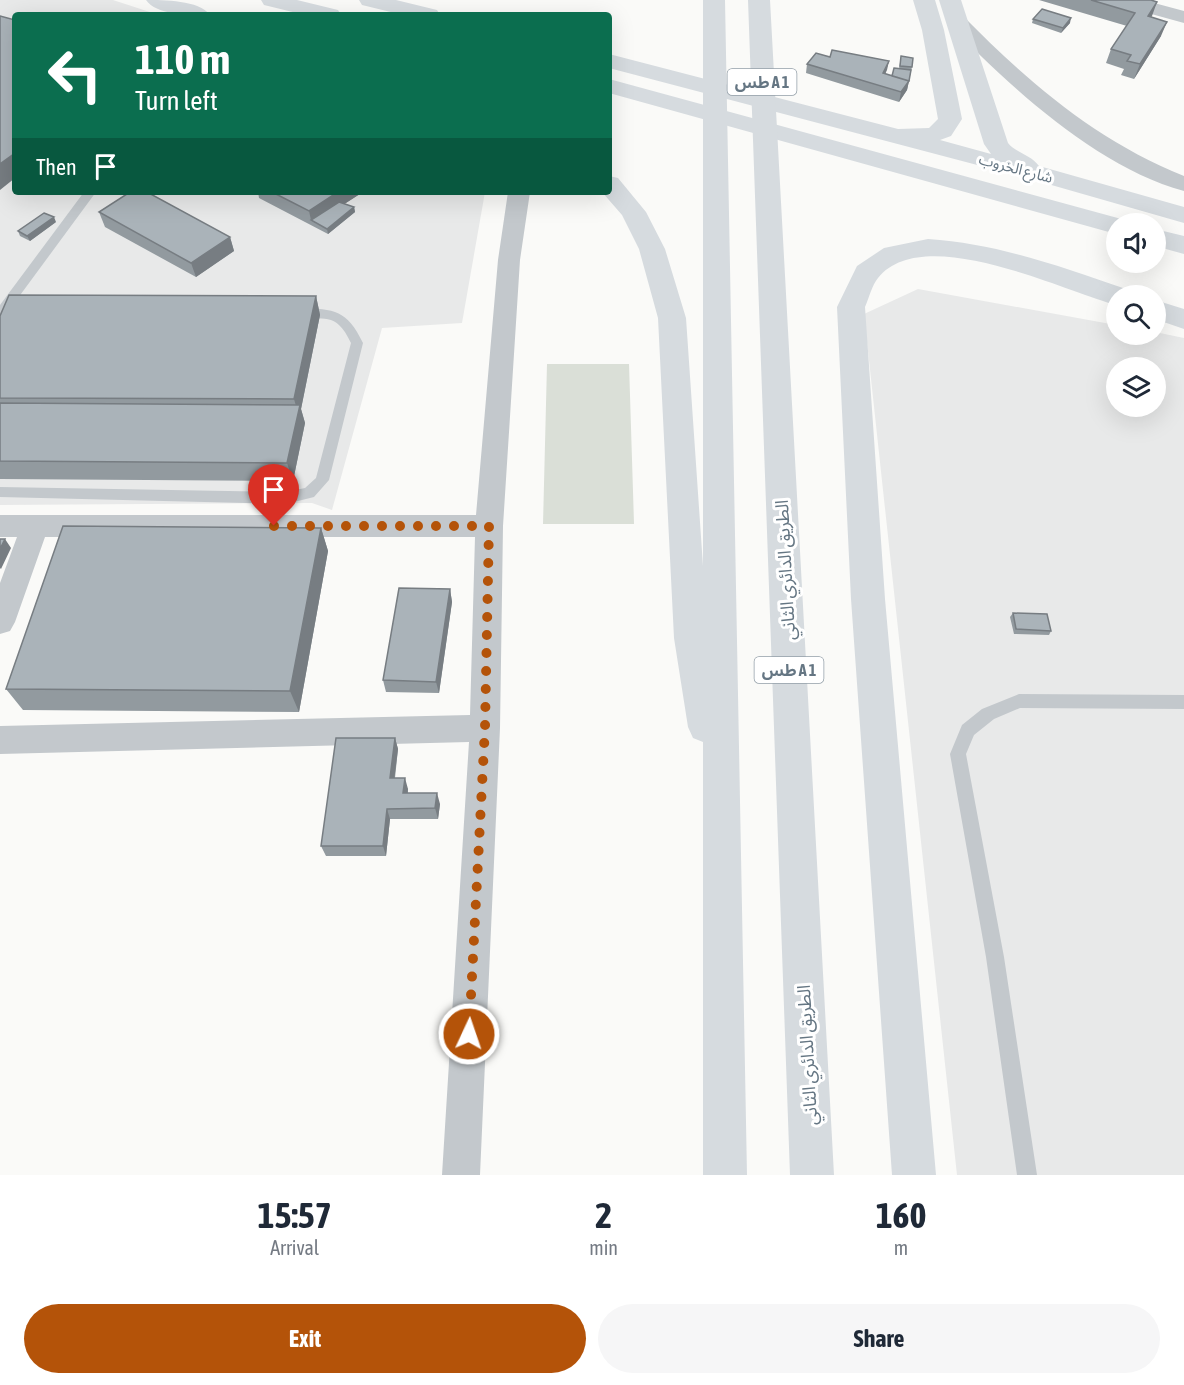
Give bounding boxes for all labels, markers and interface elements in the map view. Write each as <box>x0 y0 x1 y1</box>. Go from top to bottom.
text: 110 m <box>135 35 230 83</box>
icon: left <box>36 36 114 114</box>
road number: طس A 1 <box>728 69 796 95</box>
text: Turn left <box>135 85 218 116</box>
icon: arrive <box>89 150 122 183</box>
street label: شارع الخروب <box>976 150 1055 190</box>
text: Then <box>36 154 77 180</box>
map controls <box>1106 213 1166 417</box>
button: sound <box>1106 213 1166 273</box>
button: search <box>1106 285 1166 345</box>
button: layers <box>1106 357 1166 417</box>
pin <box>248 464 299 526</box>
icon: arrive <box>257 473 290 506</box>
street label: الطريق الدائري الثاني <box>771 499 802 641</box>
road number: طس A 1 <box>754 657 824 683</box>
street label: الطريق الدائري الثاني <box>793 984 824 1126</box>
position arrow <box>437 1002 501 1066</box>
text: 15:57 <box>258 1194 332 1236</box>
text: 2 <box>595 1194 612 1236</box>
text: 160 <box>876 1194 926 1236</box>
text: Arrival <box>270 1236 319 1259</box>
text: min <box>589 1236 618 1259</box>
text: m <box>894 1236 908 1259</box>
button: Exit <box>24 1304 586 1373</box>
button: Share <box>598 1304 1160 1373</box>

